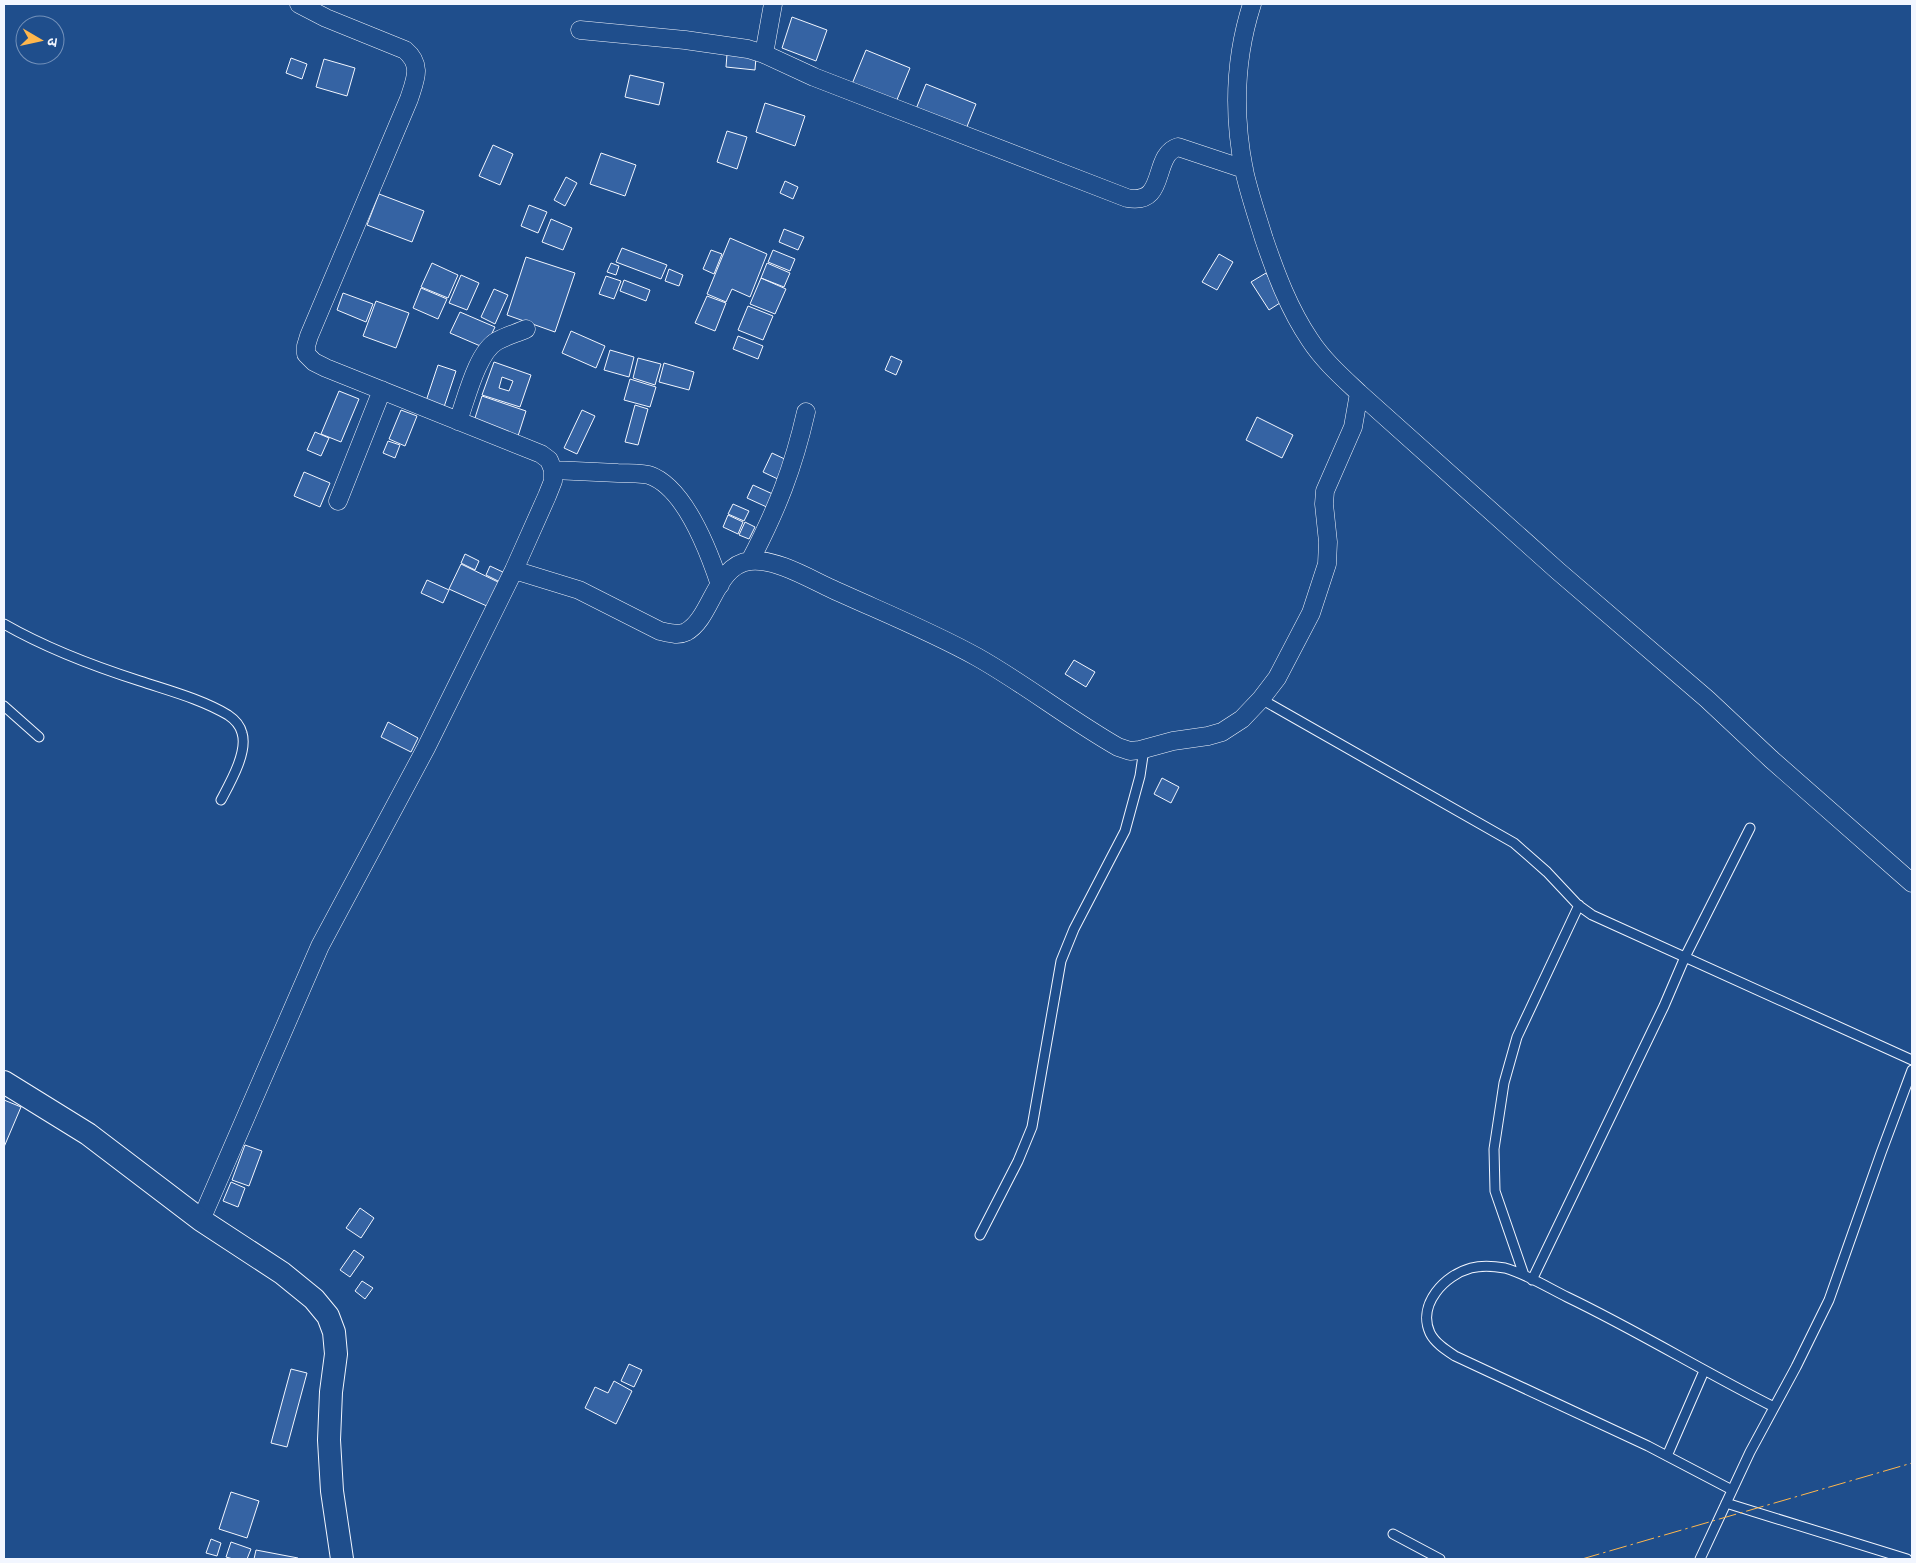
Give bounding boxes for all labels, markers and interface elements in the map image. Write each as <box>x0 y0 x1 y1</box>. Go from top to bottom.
north arrow <box>15 15 65 65</box>
text: उ <box>41 36 62 48</box>

